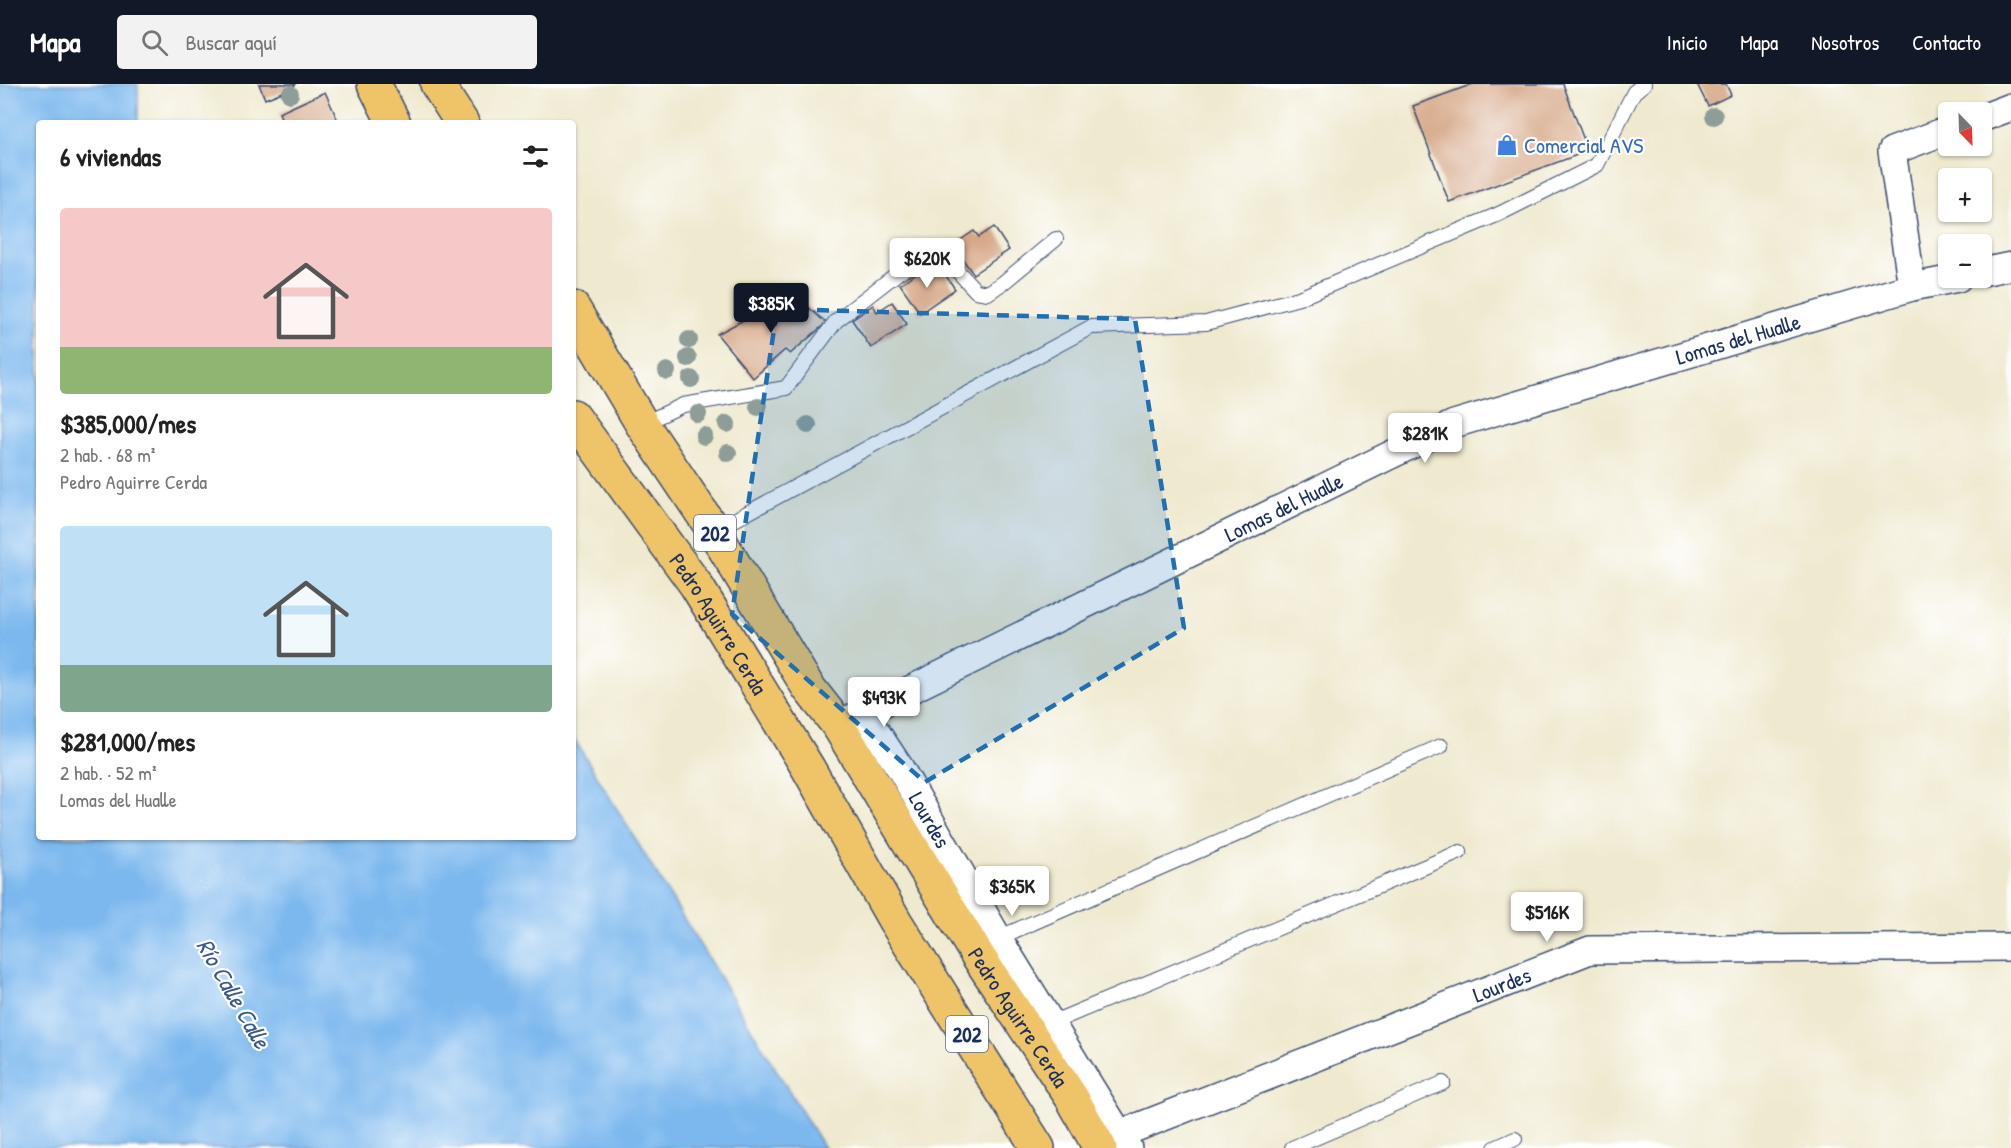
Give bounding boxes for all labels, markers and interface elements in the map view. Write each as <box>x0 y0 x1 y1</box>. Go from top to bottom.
search box <box>117 15 537 69</box>
text: Mapa <box>30 23 81 61</box>
icon: search <box>138 26 171 59</box>
text: Buscar aquí <box>186 27 277 57</box>
text: Inicio <box>1667 28 1707 57</box>
text: Mapa <box>1740 28 1778 57</box>
text: Nosotros <box>1811 28 1879 57</box>
text: Contacto <box>1912 28 1981 57</box>
north arrow <box>1938 102 1992 156</box>
map controls <box>1938 102 1992 288</box>
place label: Comercial AVS <box>1524 130 1643 160</box>
shop icon: Comercial AVS <box>1495 133 1519 157</box>
text: 6 viviendas <box>60 139 161 174</box>
icon: filters <box>519 140 552 173</box>
button: + <box>1938 168 1992 222</box>
button: − <box>1938 234 1992 288</box>
pin: $620K <box>885 238 969 289</box>
text: $620K <box>904 244 950 271</box>
icon: home <box>252 247 360 355</box>
pin: $385K <box>729 283 813 334</box>
text: $385K <box>748 289 794 316</box>
street label: Lomas del Hualle <box>1672 306 1804 372</box>
text: $385,000/mes <box>60 406 196 441</box>
pin: $281K <box>1383 413 1467 464</box>
text: $281K <box>1402 419 1448 446</box>
text: 2 hab. · 68 m² <box>60 441 155 468</box>
street label: Lomas del Hualle <box>1219 465 1348 549</box>
text: Pedro Aguirre Cerda <box>60 468 207 495</box>
road number: 202 <box>694 515 736 551</box>
street label: Pedro Aguirre Cerda <box>663 547 775 701</box>
icon: home <box>252 565 360 673</box>
pin: $493K <box>842 677 926 728</box>
text: $493K <box>862 683 906 710</box>
text: $281,000/mes <box>60 724 195 759</box>
text: 2 hab. · 52 m² <box>60 759 157 786</box>
text: Lomas del Hualle <box>60 786 177 813</box>
street label: Lourdes <box>902 786 958 853</box>
pin: $365K <box>970 866 1054 917</box>
text: $365K <box>989 872 1035 899</box>
pin: $516K <box>1505 892 1589 943</box>
text: $516K <box>1525 898 1569 925</box>
water label: Río Calle Calle <box>190 932 279 1055</box>
street label: Pedro Aguirre Cerda <box>961 941 1076 1093</box>
street label: Lourdes <box>1468 960 1535 1009</box>
road number: 202 <box>946 1016 988 1052</box>

